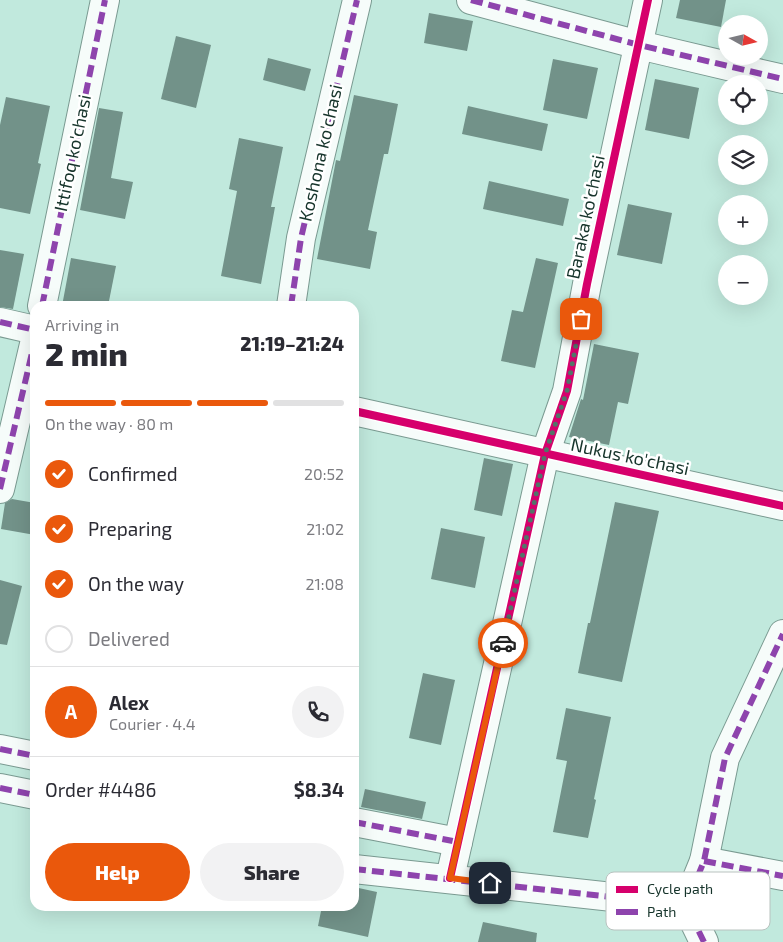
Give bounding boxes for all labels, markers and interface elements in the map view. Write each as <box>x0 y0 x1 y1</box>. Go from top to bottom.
north arrow <box>718 15 768 65</box>
map controls <box>718 15 768 305</box>
button: locate <box>718 75 768 125</box>
street label: Koshona ko'chasi <box>294 82 346 223</box>
street label: Ittifoq ko'chasi <box>49 92 95 213</box>
button: layers <box>718 135 768 185</box>
street label: Baraka ko'chasi <box>561 153 609 281</box>
button: + <box>718 195 768 245</box>
button: − <box>718 255 768 305</box>
pin <box>560 298 602 340</box>
icon: bag <box>567 305 595 333</box>
text: Arriving in <box>45 315 119 334</box>
text: 21:19–21:24 <box>240 332 344 355</box>
text: 2 min <box>45 334 128 372</box>
text: On the way · 80 m <box>45 414 173 433</box>
street label: Nukus ko'chasi <box>569 433 691 479</box>
icon: check <box>45 460 73 488</box>
text: Confirmed <box>88 462 178 485</box>
text: 20:52 <box>304 464 344 483</box>
icon: check <box>45 515 73 543</box>
text: Preparing <box>88 517 172 540</box>
text: 21:02 <box>306 519 344 538</box>
icon: check <box>45 570 73 598</box>
text: On the way <box>88 572 184 595</box>
text: 21:08 <box>306 574 344 593</box>
courier <box>478 618 528 668</box>
text: Delivered <box>88 627 170 650</box>
icon: car <box>489 629 517 657</box>
button: phone <box>292 686 344 738</box>
text: Alex <box>109 691 149 714</box>
text: A <box>65 700 77 723</box>
text: Courier · 4.4 <box>109 714 196 733</box>
text: Order #4486 <box>45 778 156 801</box>
text: $8.34 <box>294 778 344 801</box>
button: Help <box>45 843 190 901</box>
button: Share <box>200 843 344 901</box>
pin <box>469 862 511 904</box>
icon: home <box>476 869 504 897</box>
legend <box>606 872 770 930</box>
text: Cycle path <box>647 880 713 897</box>
text: Path <box>647 903 676 920</box>

